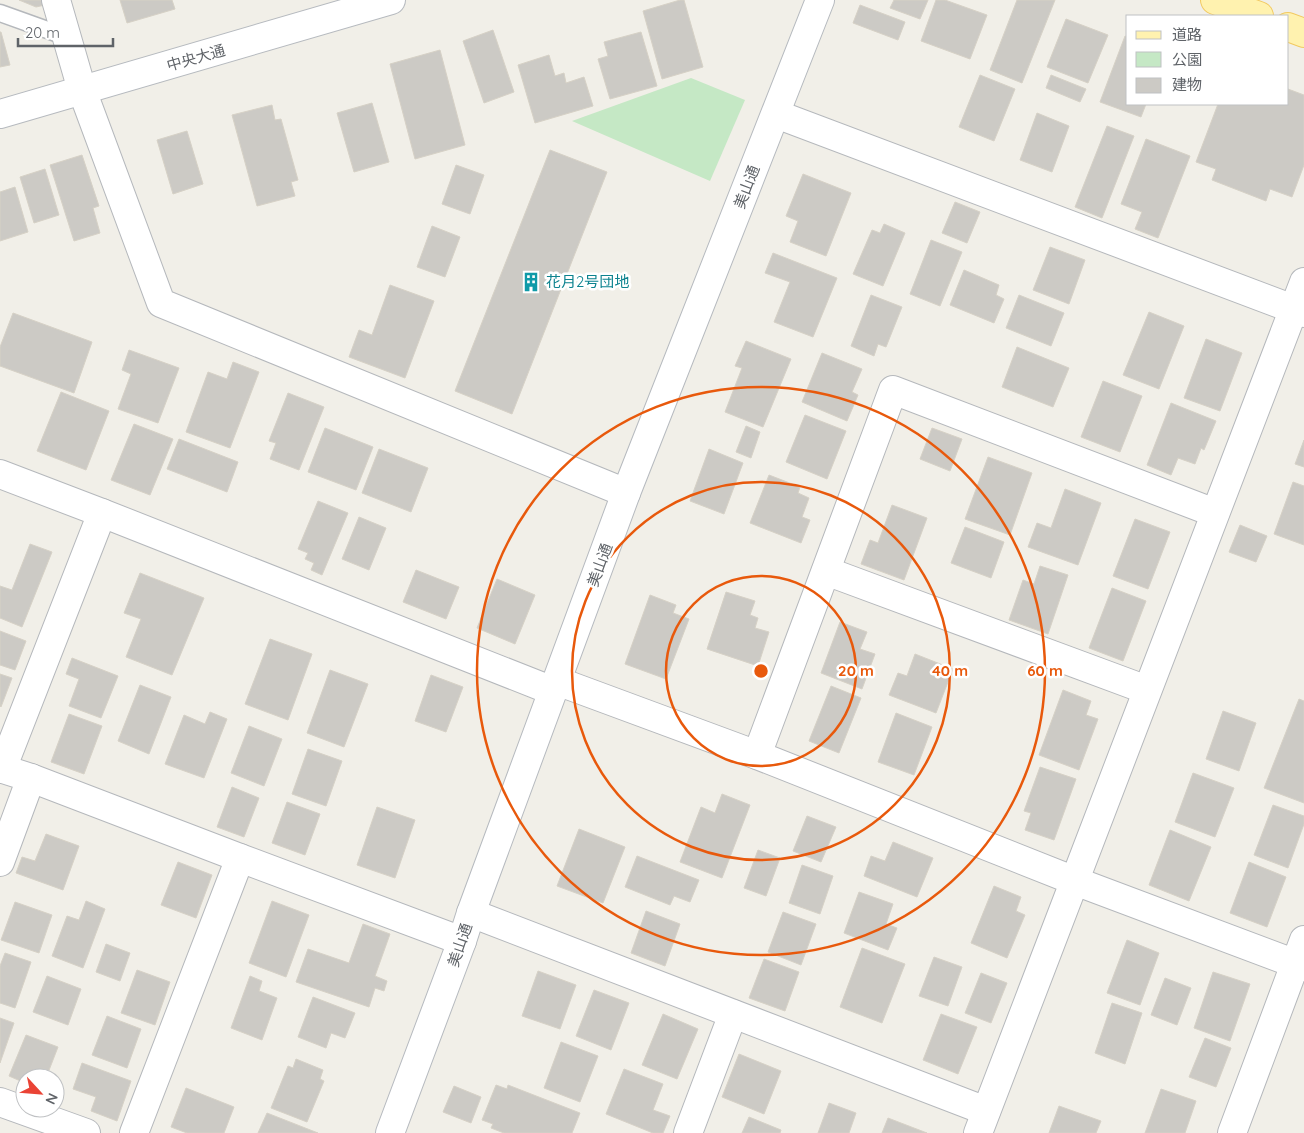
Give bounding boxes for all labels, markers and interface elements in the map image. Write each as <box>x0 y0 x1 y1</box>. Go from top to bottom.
scale bar <box>18 15 112 47</box>
legend <box>1126 15 1289 105</box>
text: 20 m <box>25 23 60 42</box>
text: 道路 <box>1172 25 1202 44</box>
street label: 中央大通 <box>164 40 227 75</box>
text: 公園 <box>1172 50 1202 69</box>
text: 建物 <box>1172 75 1202 94</box>
street label: 美山通 <box>730 162 763 211</box>
building icon: 花月2号団地 <box>520 271 542 293</box>
place label: 花月2号団地 <box>546 272 629 291</box>
street label: 美山通 <box>583 540 616 589</box>
text: 20 m <box>838 661 874 680</box>
text: 40 m <box>932 661 968 680</box>
text: 60 m <box>1027 661 1063 680</box>
centre of rings <box>752 662 770 680</box>
street label: 美山通 <box>443 920 476 969</box>
north arrow <box>15 1068 65 1118</box>
text: N <box>41 1090 62 1107</box>

